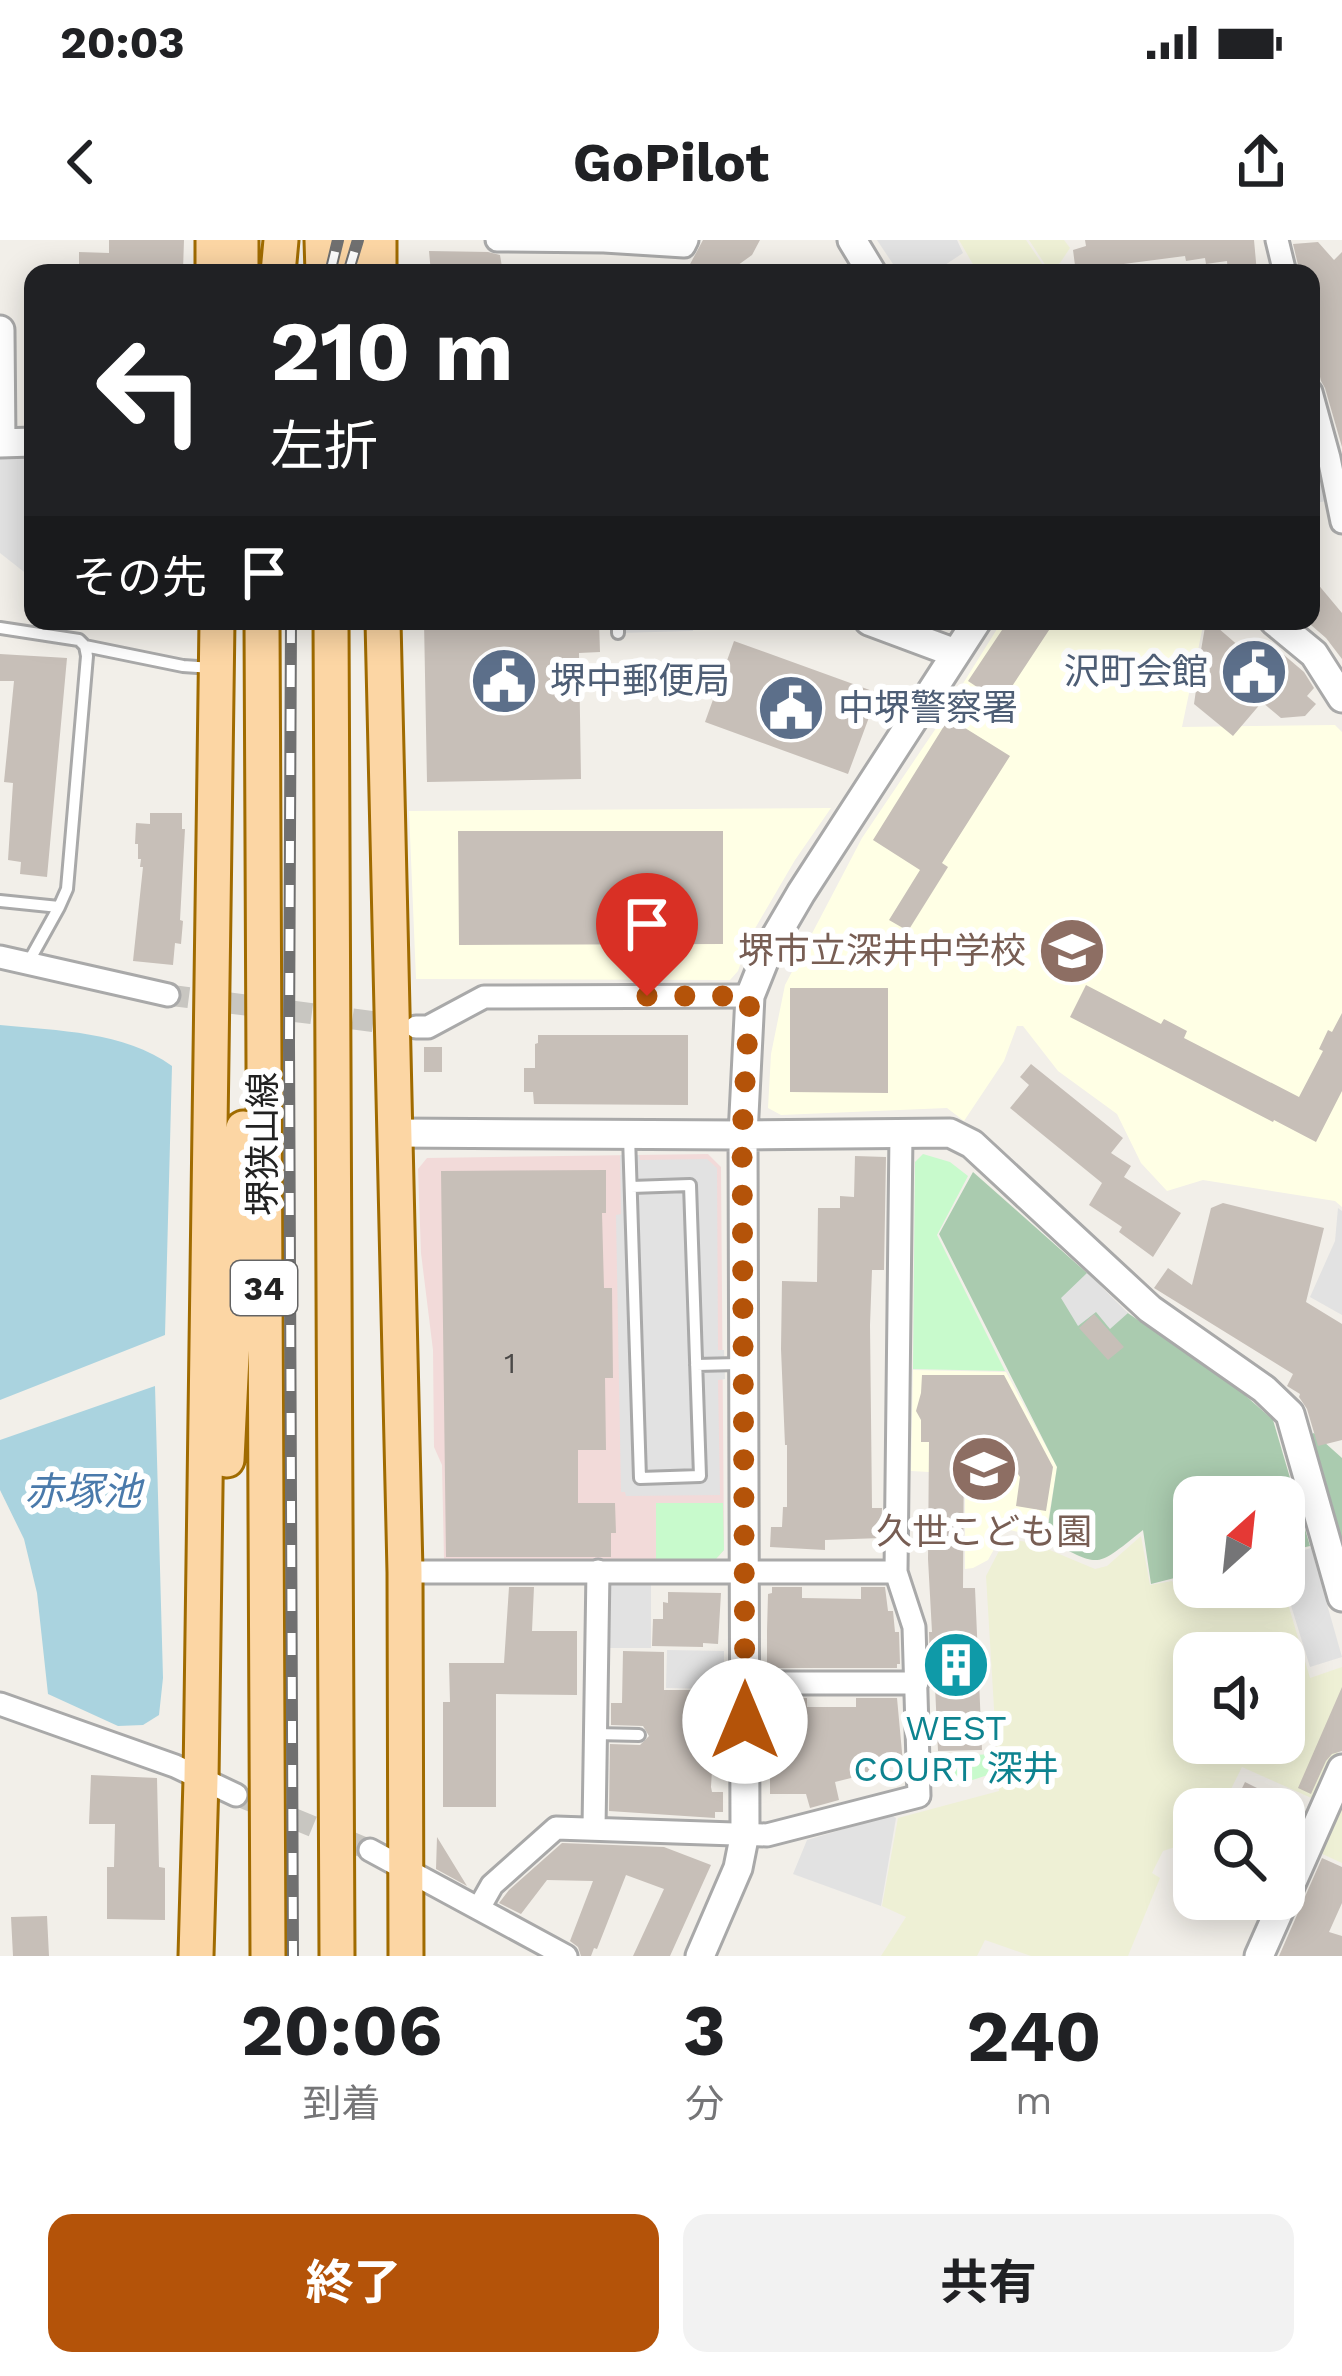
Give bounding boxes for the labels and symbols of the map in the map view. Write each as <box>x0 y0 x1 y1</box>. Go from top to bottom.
public building icon: 沢町会館 <box>1219 637 1289 707</box>
public building icon: 堺中郵便局 <box>469 646 539 716</box>
place label: 沢町会館 <box>1064 651 1208 693</box>
place label: 堺中郵便局 <box>550 660 730 702</box>
public building icon: 中堺警察署 <box>756 673 826 743</box>
place label: 中堺警察署 <box>838 687 1018 729</box>
pin <box>596 873 698 996</box>
school or university icon: 堺市立深井中学校 <box>1037 916 1107 986</box>
place label: 堺市立深井中学校 <box>738 930 1026 972</box>
street label: 堺狭山線 <box>242 1072 284 1216</box>
road number: 34 <box>231 1261 297 1315</box>
house number: 1 <box>504 1345 516 1380</box>
school or university icon: 久世こども園 <box>949 1434 1019 1504</box>
water label: 赤塚池 <box>24 1469 145 1514</box>
north arrow <box>1173 1476 1305 1608</box>
place label: 久世こども園 <box>876 1511 1092 1553</box>
building icon: WEST COURT 深井 <box>921 1630 991 1700</box>
position arrow <box>682 1658 808 1784</box>
place label: WEST COURT 深井 <box>853 1707 1059 1790</box>

